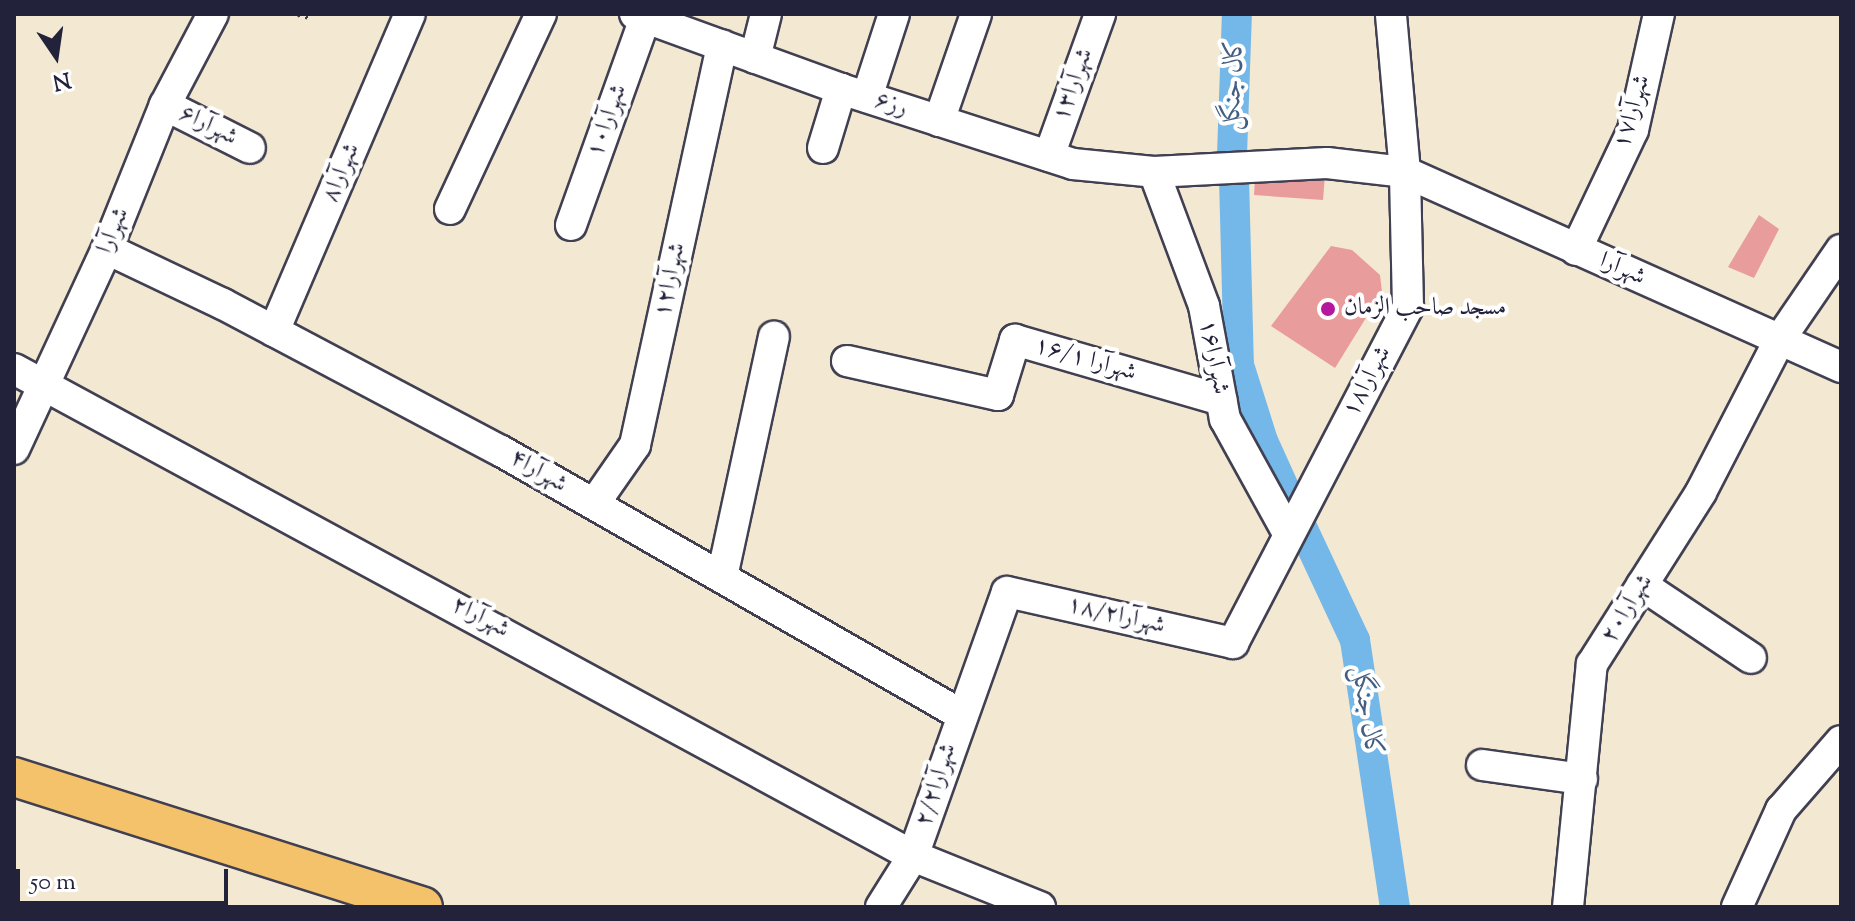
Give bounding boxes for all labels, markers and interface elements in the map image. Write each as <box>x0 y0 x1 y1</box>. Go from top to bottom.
north arrow <box>16 16 96 96</box>
water label: کال جنگل <box>1217 36 1251 132</box>
street label: شهرآرا۱۳ <box>1048 45 1100 125</box>
text: N <box>49 62 74 97</box>
street label: شهرآرا۱۷ <box>1608 72 1658 152</box>
street label: شهرآرا۱۰ <box>582 81 634 161</box>
street label: رز۶ <box>871 86 911 124</box>
street label: شهرآرا۶ <box>174 99 242 153</box>
street label: شهرآرا۸ <box>317 139 367 207</box>
street label: شهرآرا <box>91 204 137 258</box>
street label: شهرآرا۱۲ <box>649 240 693 320</box>
street label: شهرآرا <box>1594 247 1650 293</box>
place label: مسجد صاحب الزمان <box>1344 295 1506 323</box>
marker: مسجد صاحب الزمان <box>1319 300 1337 318</box>
street label: شهرآرا۱۶ <box>1192 317 1234 397</box>
street label: شهرآرا ۱۶/۱ <box>1031 332 1139 388</box>
street label: شهرآرا۱۸ <box>1338 342 1398 422</box>
street label: شهرآرا۴ <box>504 444 572 500</box>
street label: شهرآرا۲۰ <box>1596 569 1660 649</box>
street label: شهرآرا۲ <box>446 591 514 645</box>
street label: شهرآرا۱۸/۲ <box>1064 591 1168 641</box>
water label: کال جنگل <box>1343 663 1389 761</box>
street label: شهرآرا۲/۲ <box>910 740 964 830</box>
scale bar <box>20 853 232 903</box>
text: 50 m <box>30 866 76 900</box>

